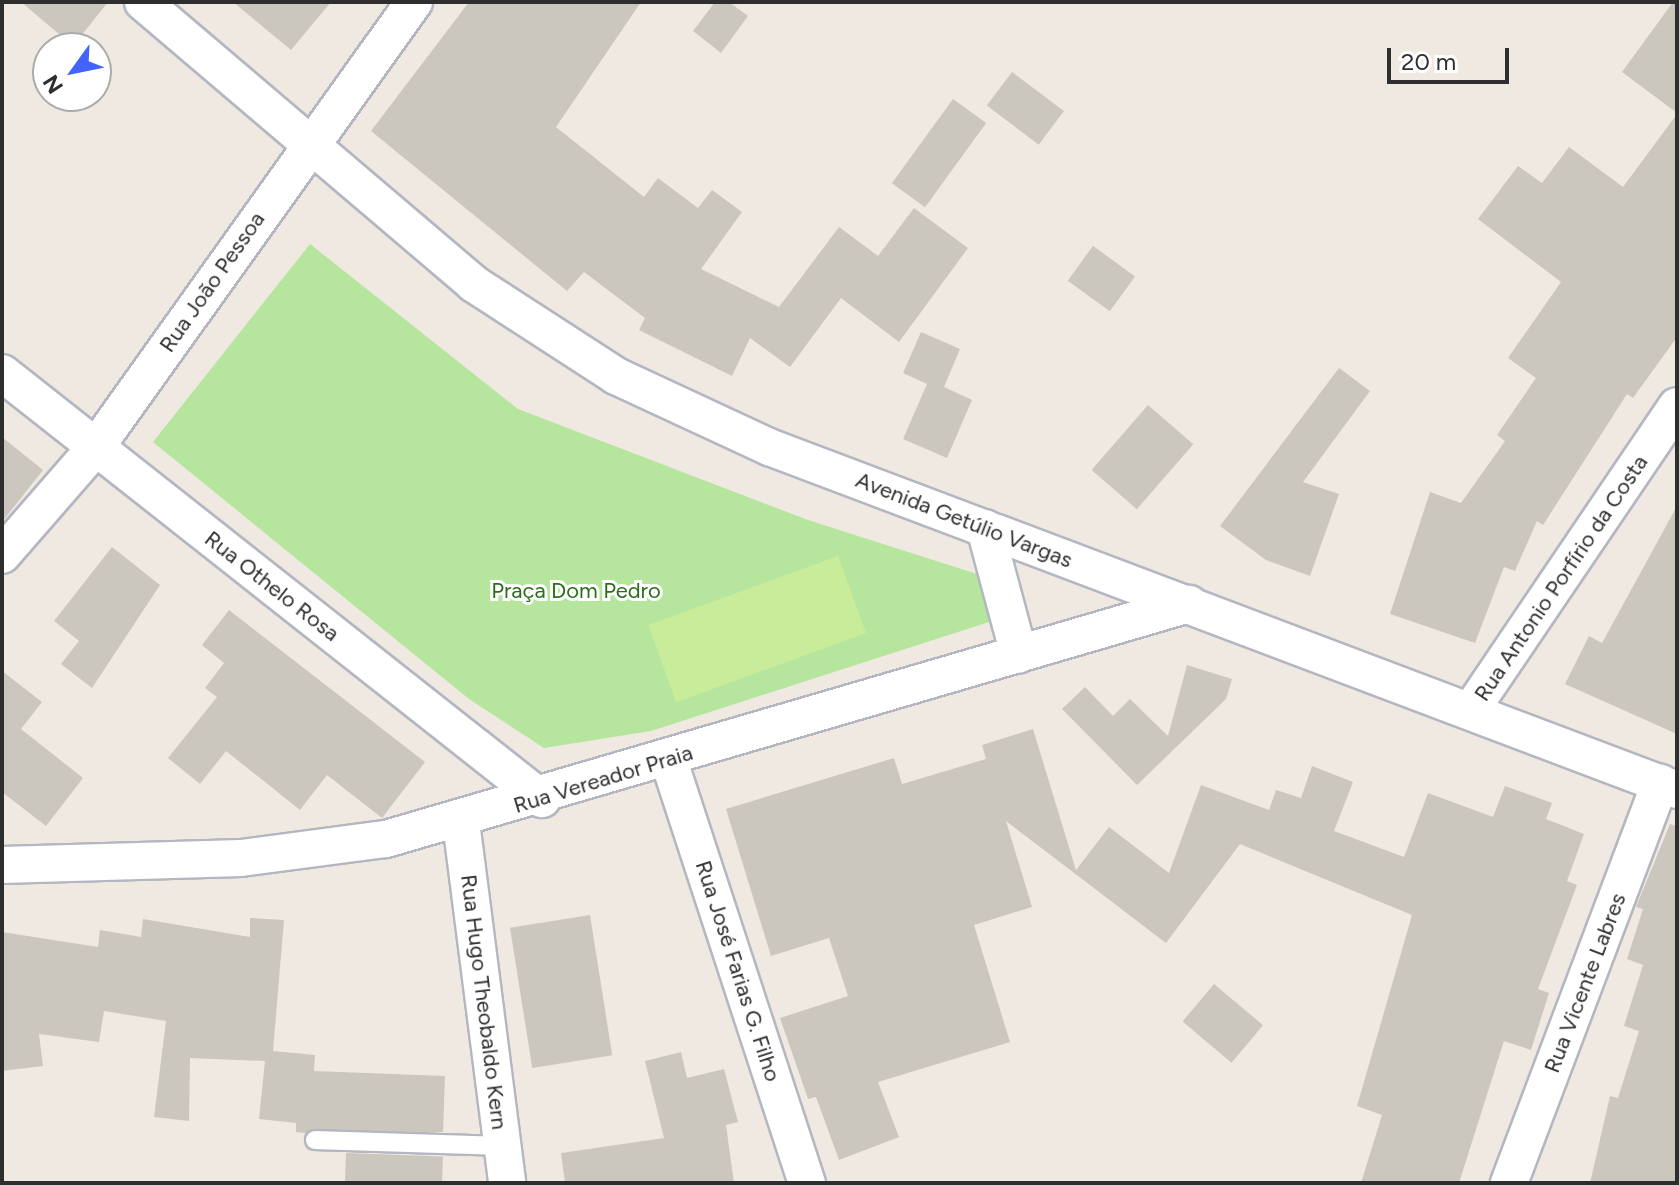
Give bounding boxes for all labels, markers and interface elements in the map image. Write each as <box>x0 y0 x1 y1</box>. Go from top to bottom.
north arrow <box>32 32 112 112</box>
scale bar <box>1391 32 1513 82</box>
text: 20 m <box>1401 47 1456 76</box>
text: N <box>37 70 69 99</box>
street label: Rua João Pessoa <box>154 207 270 357</box>
street label: Rua Antonio Porfírio da Costa <box>1469 450 1653 706</box>
street label: Avenida Getúlio Vargas <box>852 467 1076 573</box>
street label: Rua Othelo Rosa <box>199 525 345 647</box>
park label: Praça Dom Pedro <box>491 578 661 604</box>
street label: Rua Vereador Praia <box>510 739 696 819</box>
street label: Rua José Farias G. Filho <box>690 857 786 1085</box>
street label: Rua Hugo Theobaldo Kern <box>455 873 513 1131</box>
street label: Rua Vicente Labres <box>1539 889 1631 1077</box>

